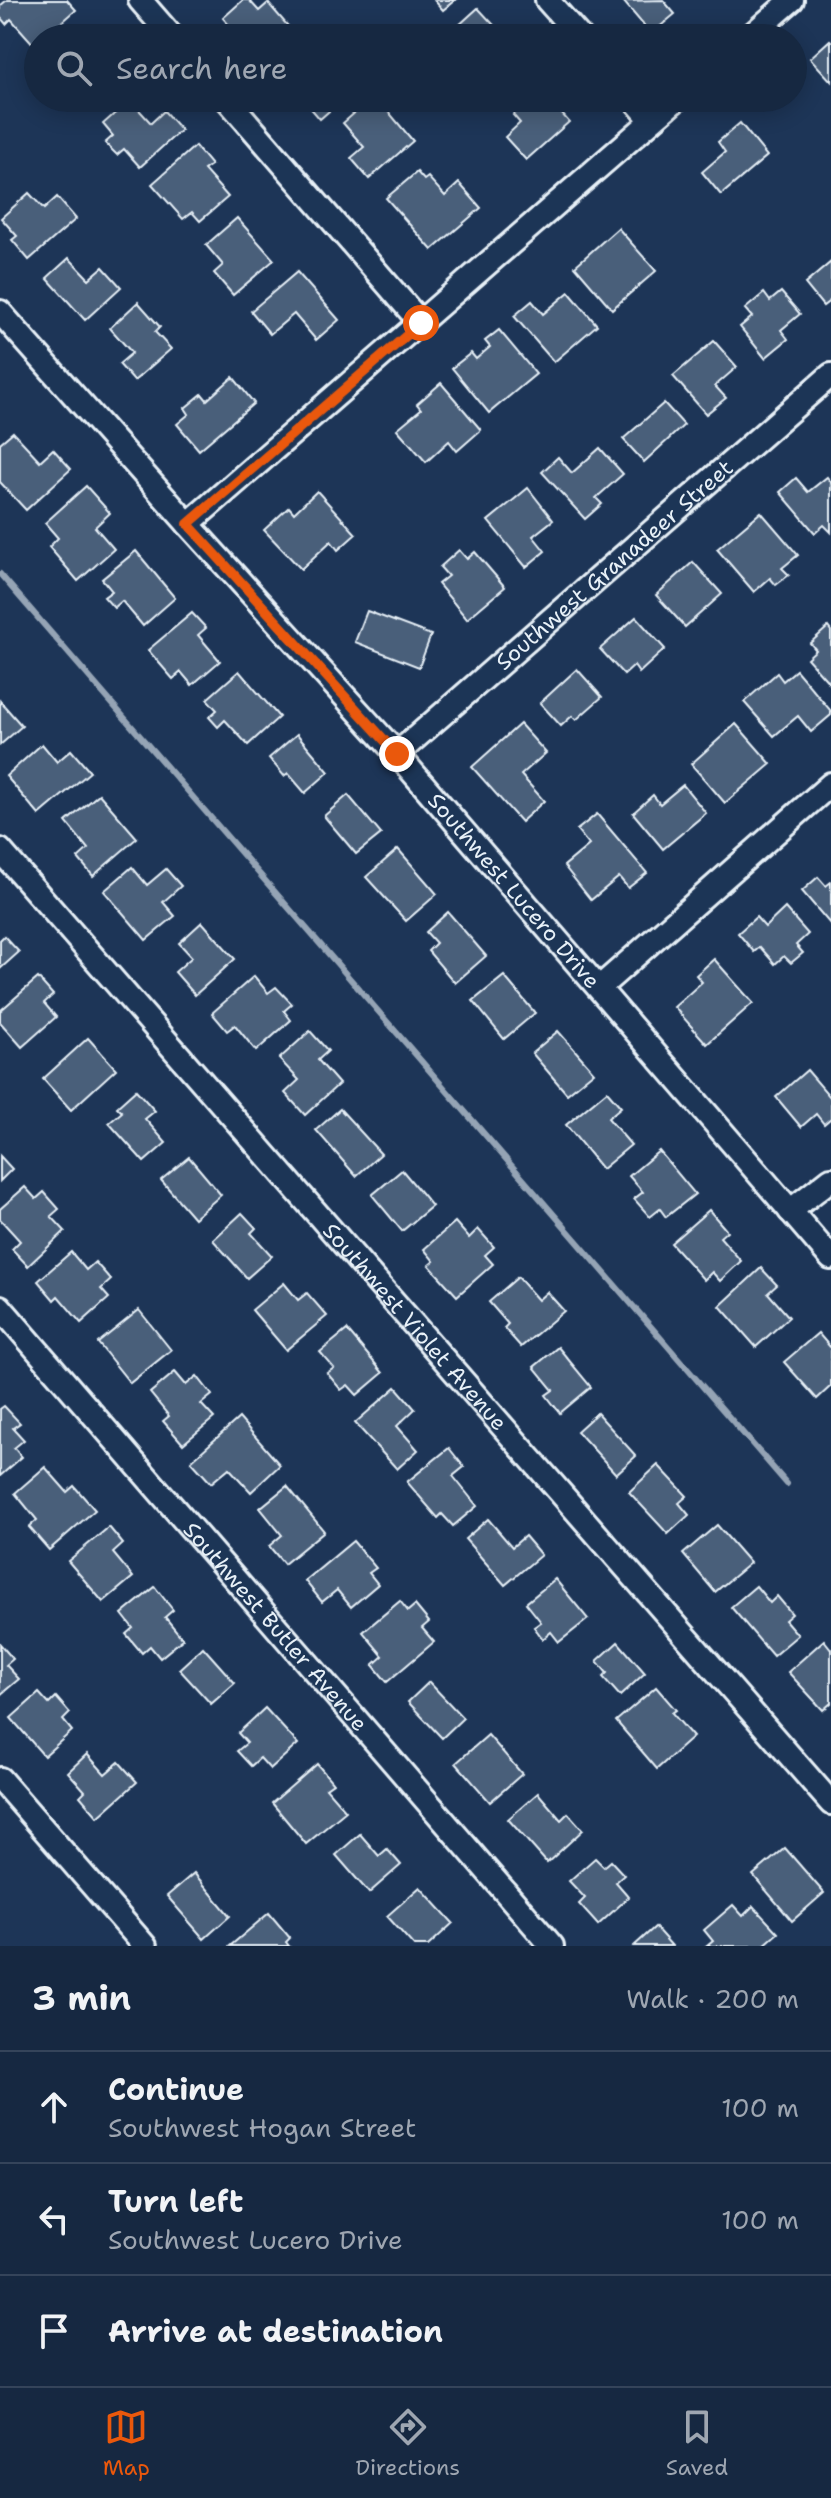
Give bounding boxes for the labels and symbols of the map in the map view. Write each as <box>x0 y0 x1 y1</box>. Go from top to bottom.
route start <box>403 305 439 341</box>
street label: Southwest Granadeer Street <box>489 453 739 676</box>
route end <box>379 736 415 772</box>
street label: Southwest Lucero Drive <box>422 786 607 994</box>
street label: Southwest Violet Avenue <box>317 1216 514 1436</box>
street label: Southwest Butler Avenue <box>177 1516 374 1737</box>

